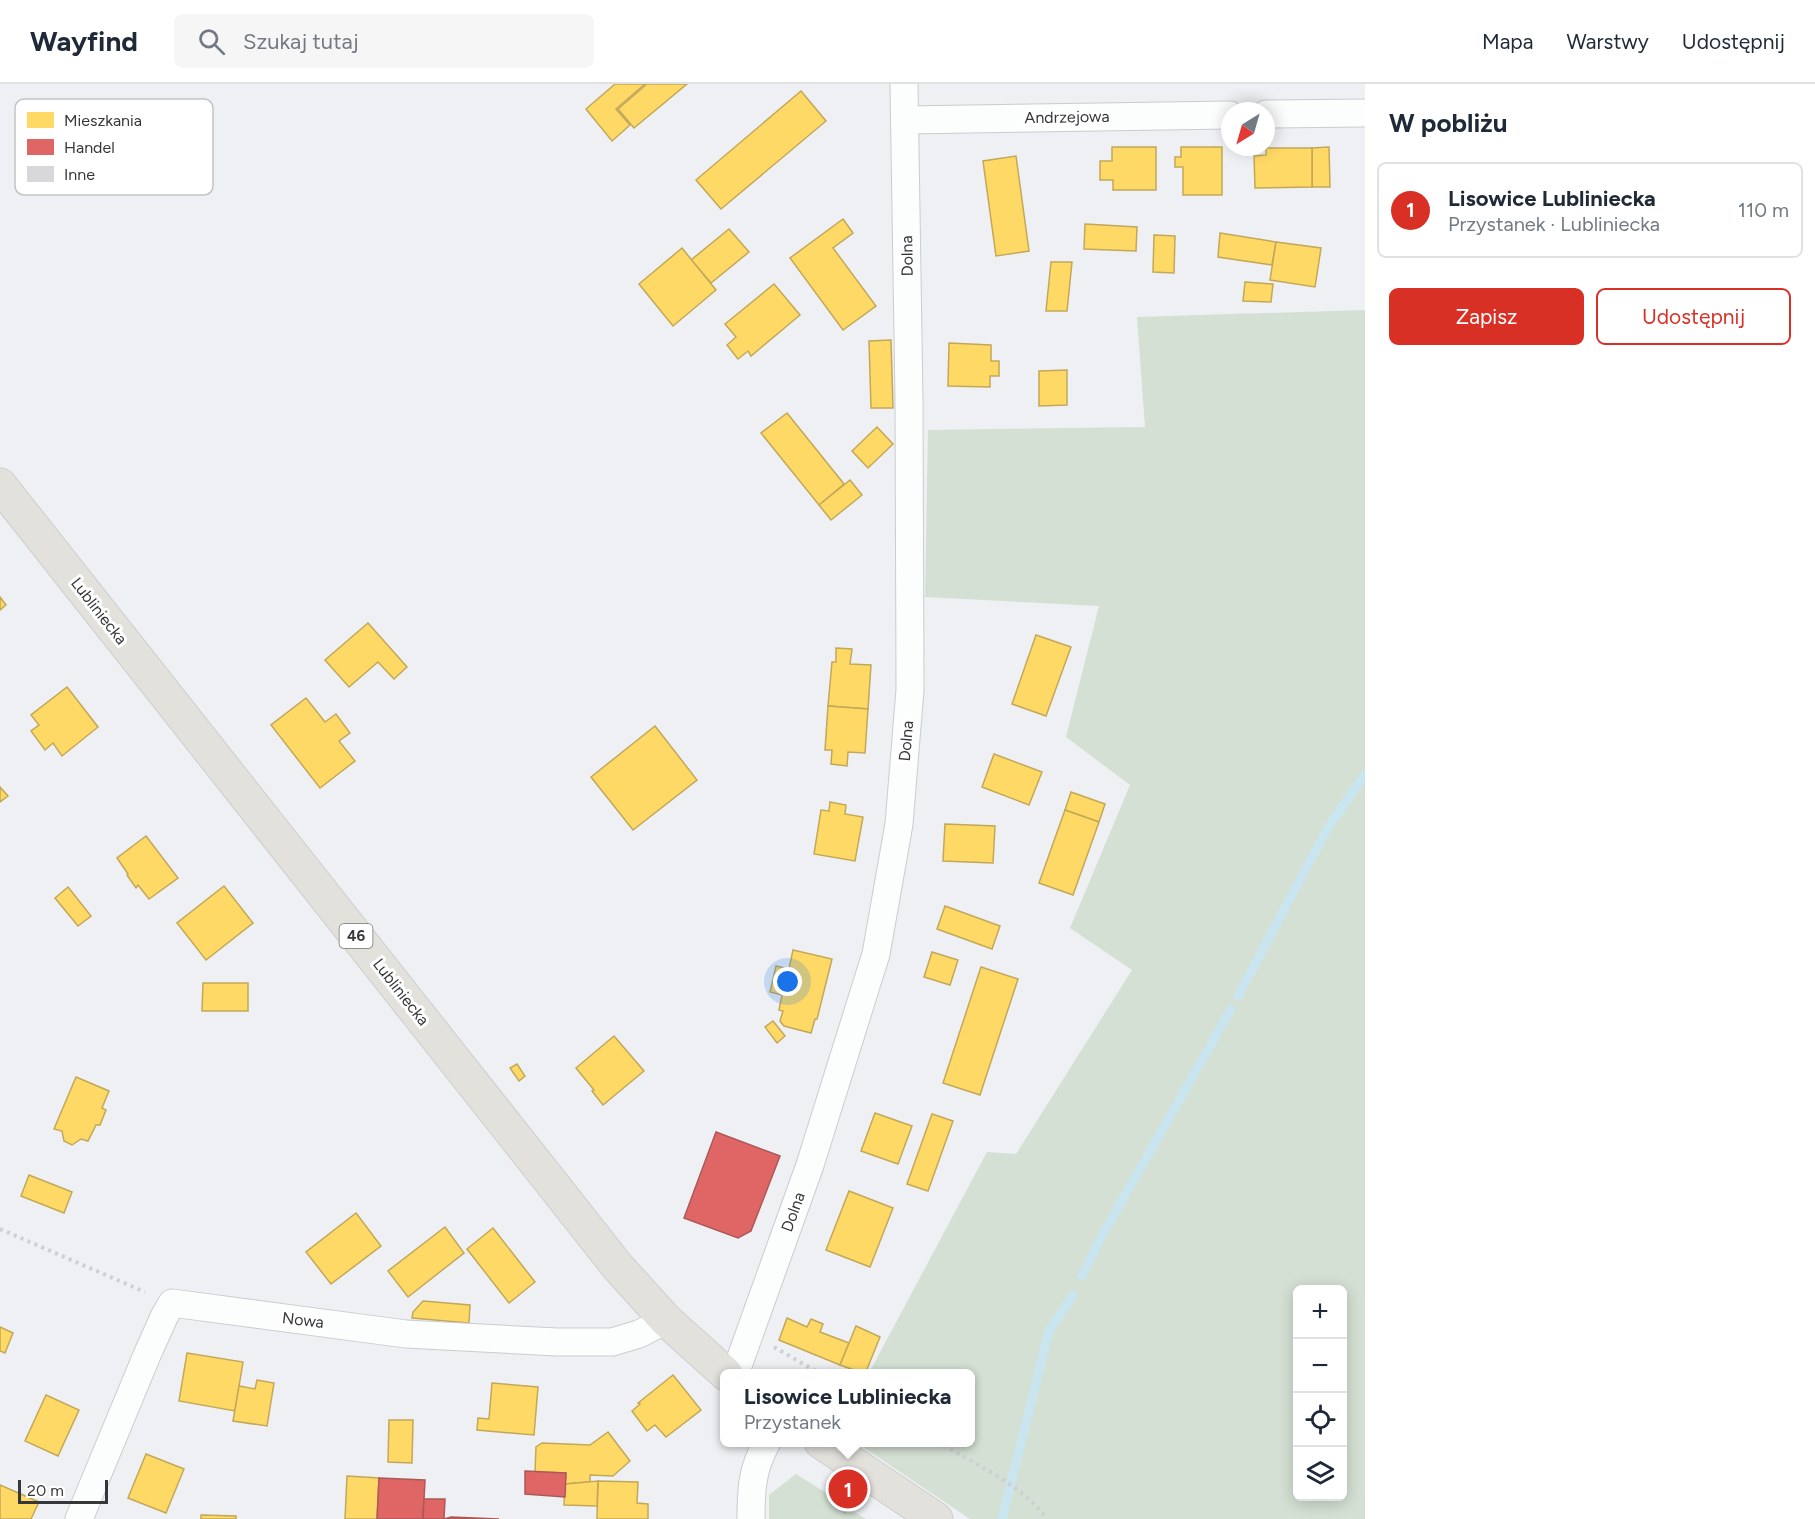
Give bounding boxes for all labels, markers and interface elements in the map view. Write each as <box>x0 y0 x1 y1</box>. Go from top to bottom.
search box <box>174 14 594 68</box>
text: Wayfind <box>30 24 138 58</box>
icon: search <box>195 25 228 58</box>
text: Szukaj tutaj <box>243 28 359 55</box>
text: Mapa <box>1482 29 1533 54</box>
text: Warstwy <box>1566 29 1649 54</box>
text: Udostępnij <box>1682 29 1785 54</box>
legend <box>15 99 213 195</box>
north arrow <box>1221 102 1275 156</box>
street label: Andrzejowa <box>1024 107 1110 127</box>
text: W pobliżu <box>1389 107 1507 139</box>
text: Mieszkania <box>64 111 142 130</box>
text: Handel <box>64 138 115 157</box>
text: Inne <box>64 165 95 184</box>
text: Lisowice Lubliniecka <box>1448 185 1656 212</box>
text: 1 <box>1406 198 1415 222</box>
text: 110 m <box>1738 198 1789 222</box>
text: Przystanek · Lubliniecka <box>1448 212 1660 236</box>
street label: Dolna <box>897 235 917 277</box>
button: Zapisz <box>1389 288 1584 345</box>
button: Udostępnij <box>1596 288 1791 345</box>
street label: Lubliniecka <box>67 574 131 648</box>
street label: Dolna <box>895 720 917 762</box>
road number: 46 <box>340 924 372 948</box>
street label: Lubliniecka <box>369 955 433 1029</box>
your location <box>773 967 802 996</box>
street label: Dolna <box>777 1190 809 1234</box>
map controls <box>1293 1285 1347 1501</box>
button: + <box>1293 1285 1347 1339</box>
street label: Nowa <box>281 1308 325 1332</box>
button: − <box>1293 1339 1347 1393</box>
popup <box>720 1369 975 1447</box>
text: Lisowice Lubliniecka <box>744 1383 951 1410</box>
button: locate <box>1293 1393 1347 1447</box>
text: Przystanek <box>744 1410 841 1434</box>
button: layers <box>1293 1447 1347 1501</box>
pin: 1 <box>828 1466 868 1512</box>
scale bar <box>18 1477 108 1504</box>
text: 20 m <box>27 1481 64 1500</box>

